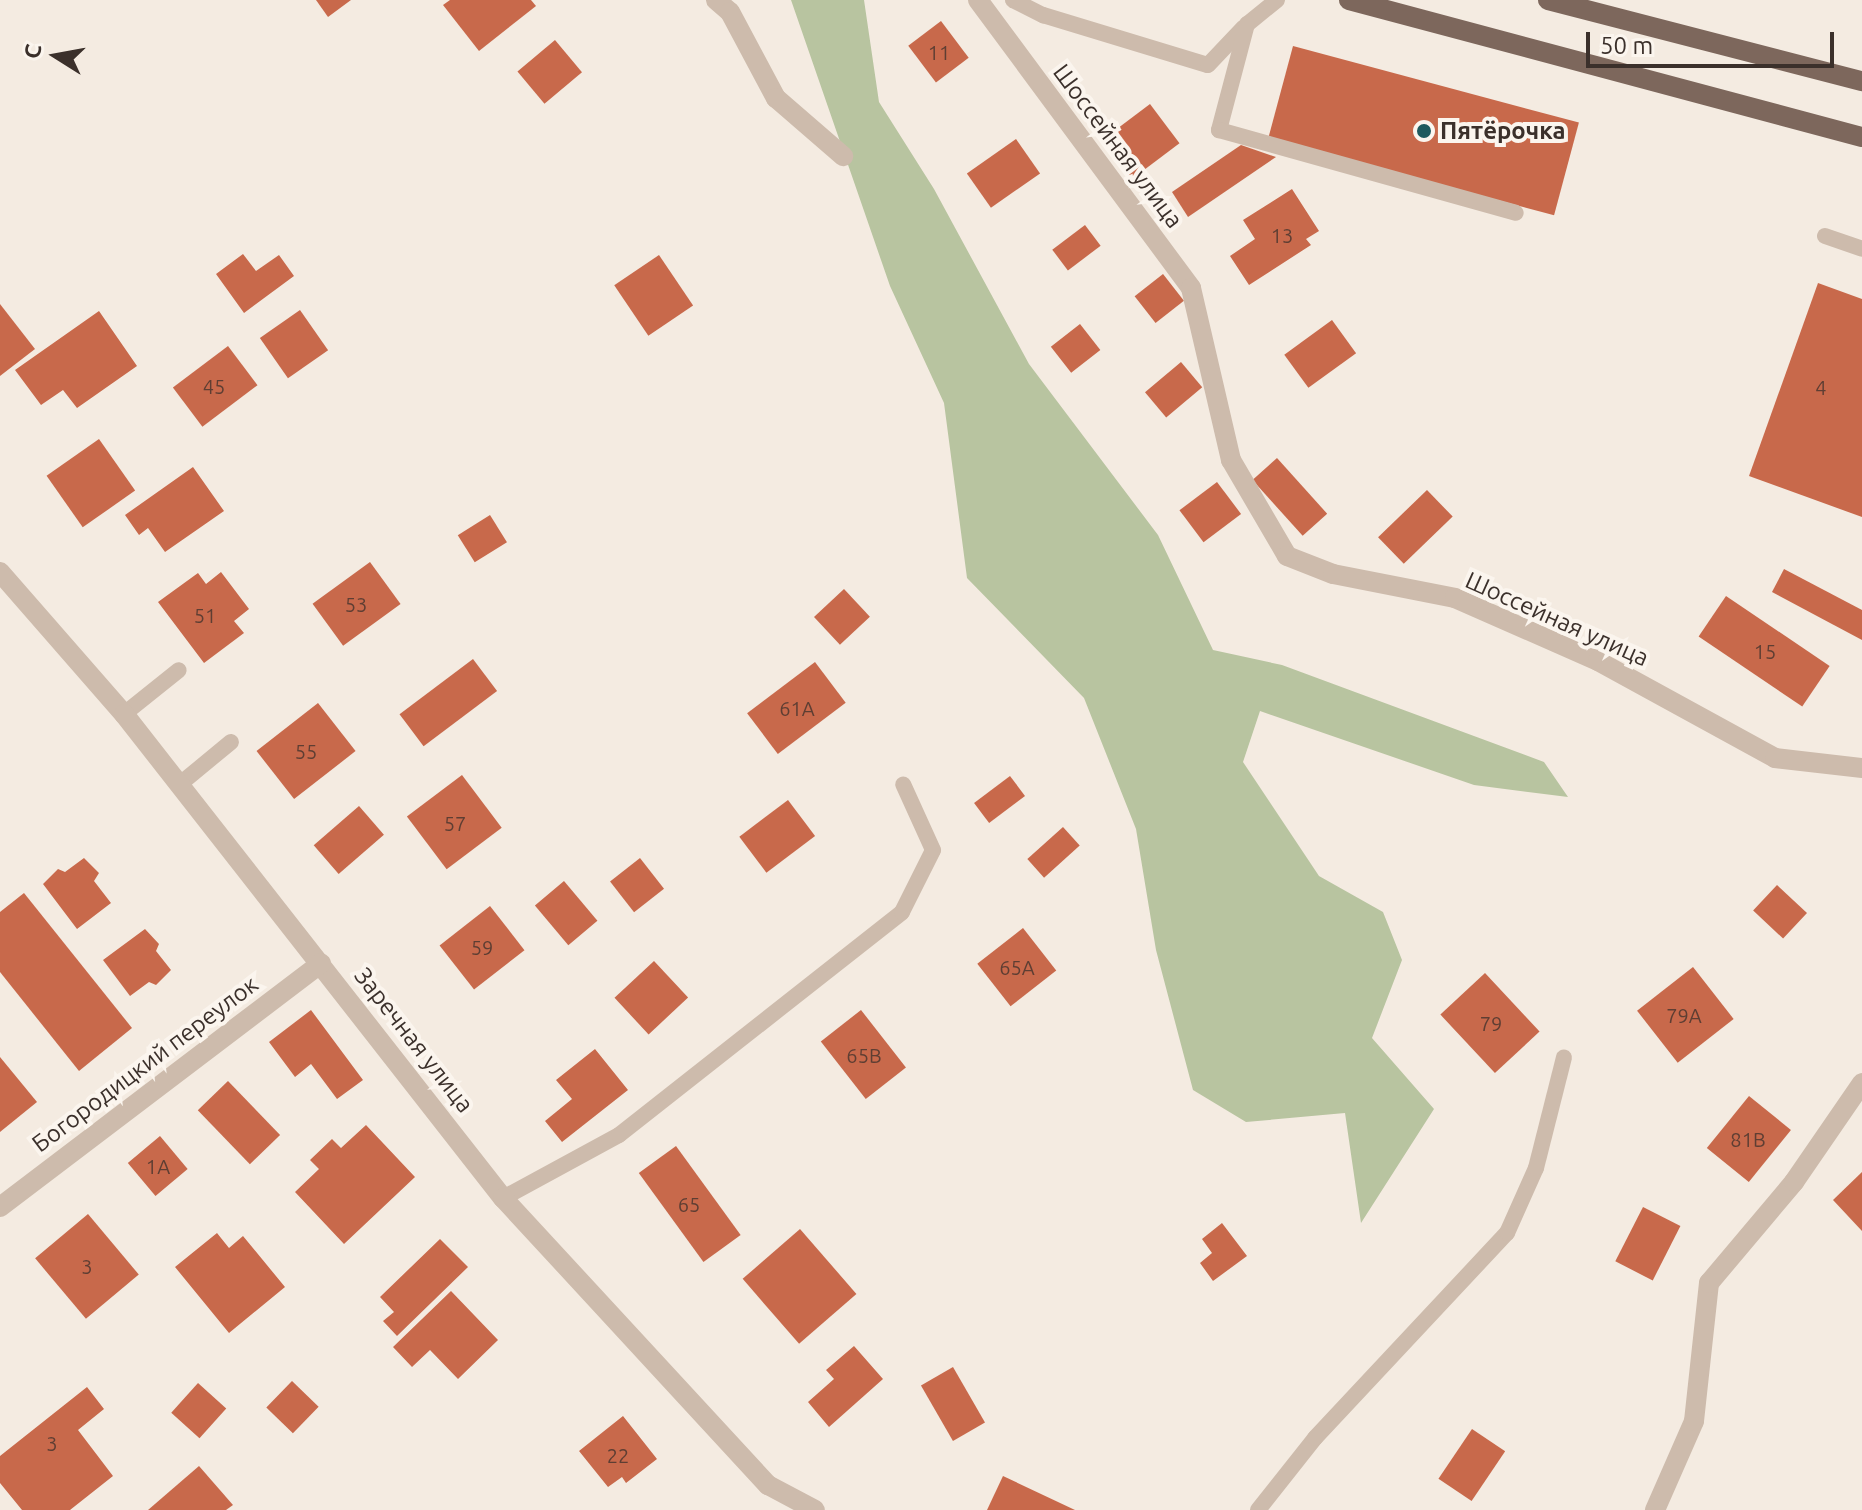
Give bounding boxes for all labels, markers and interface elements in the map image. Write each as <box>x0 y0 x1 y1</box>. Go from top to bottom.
north arrow <box>16 16 96 96</box>
scale bar <box>1590 16 1838 66</box>
text: 50 m <box>1600 32 1653 59</box>
house number: 11 <box>928 40 950 64</box>
text: С <box>18 42 46 61</box>
street label: Шоссейная улица <box>1047 58 1189 234</box>
place label: Пятёрочка <box>1440 117 1566 145</box>
marker: Пятёрочка <box>1415 122 1433 140</box>
house number: 13 <box>1271 223 1293 247</box>
house number: 45 <box>203 374 225 398</box>
house number: 4 <box>1815 375 1827 399</box>
street label: Шоссейная улица <box>1461 566 1653 672</box>
house number: 53 <box>345 592 367 616</box>
house number: 51 <box>194 603 216 627</box>
house number: 15 <box>1754 639 1776 663</box>
house number: 61А <box>779 696 815 720</box>
house number: 55 <box>295 739 317 763</box>
house number: 57 <box>444 811 466 835</box>
house number: 59 <box>471 935 493 959</box>
house number: 65А <box>999 955 1035 979</box>
street label: Заречная улица <box>348 962 480 1118</box>
street label: Богородицкий переулок <box>27 970 263 1158</box>
house number: 79А <box>1666 1003 1702 1027</box>
house number: 79 <box>1480 1011 1502 1035</box>
house number: 65В <box>846 1043 882 1067</box>
house number: 81В <box>1730 1127 1766 1151</box>
house number: 1А <box>146 1154 170 1178</box>
house number: 65 <box>678 1192 700 1216</box>
house number: 3 <box>81 1254 93 1278</box>
house number: 3 <box>46 1431 58 1455</box>
house number: 22 <box>607 1443 629 1467</box>

